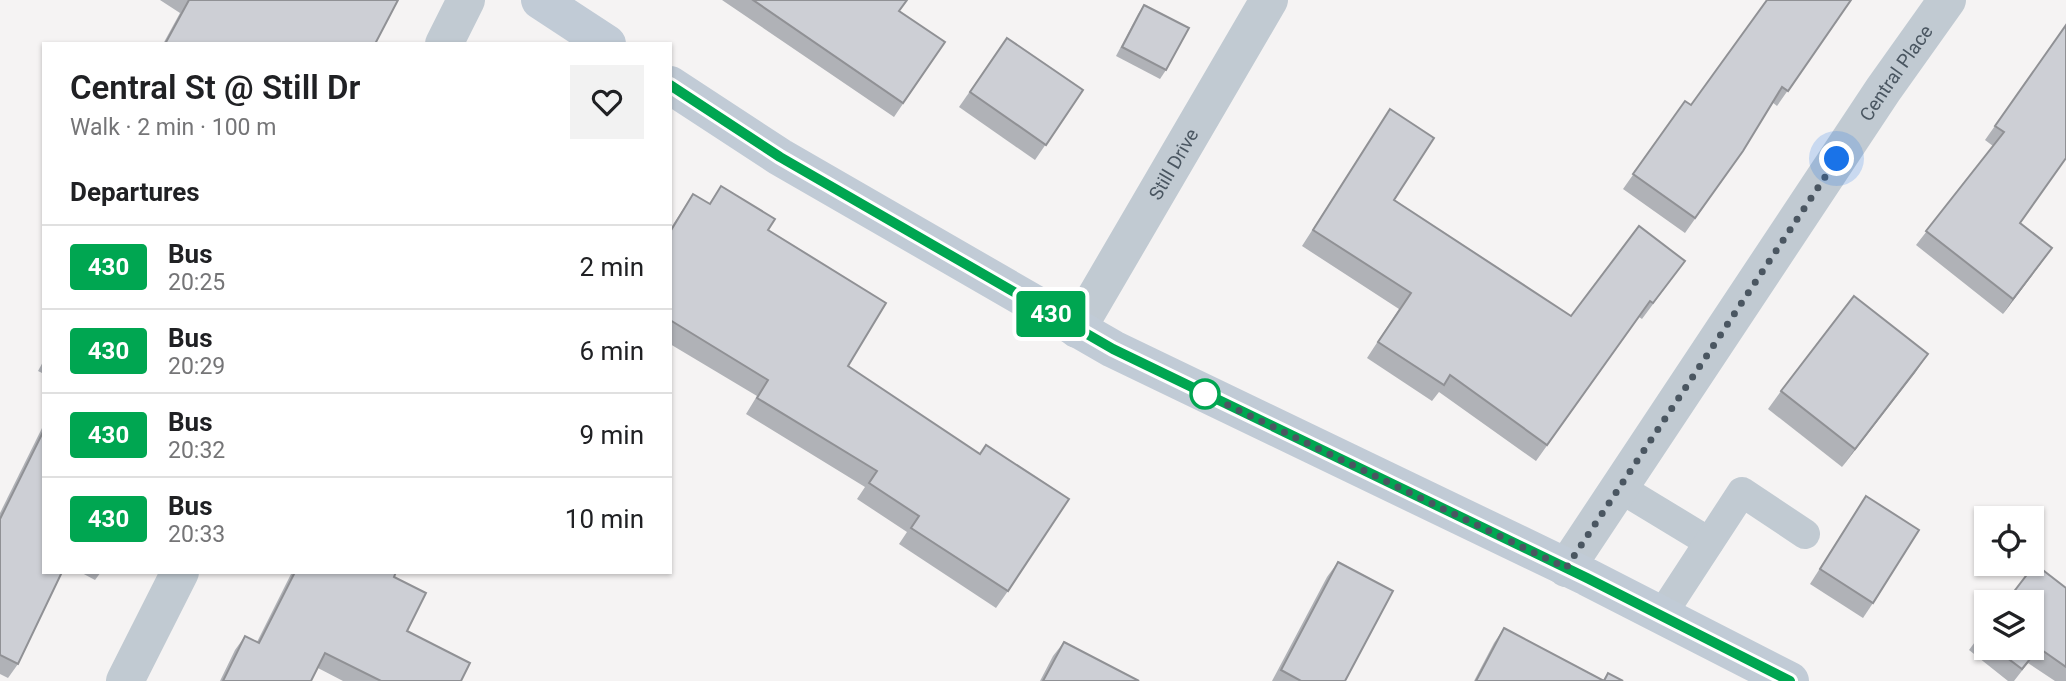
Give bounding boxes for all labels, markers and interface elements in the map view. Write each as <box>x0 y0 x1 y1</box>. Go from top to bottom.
street label: Central Place <box>1854 20 1937 125</box>
button: heart <box>570 65 644 139</box>
text: Central St @ Still Dr <box>70 68 360 107</box>
text: Walk · 2 min · 100 m <box>70 114 276 141</box>
street label: Still Drive <box>1143 124 1203 204</box>
your location <box>1819 141 1854 176</box>
text: Departures <box>70 177 200 207</box>
text: Bus <box>168 239 213 269</box>
text: 2 min <box>579 252 644 282</box>
text: 430 <box>88 253 129 281</box>
text: 20:25 <box>168 269 225 296</box>
line badge: 430 <box>1011 291 1091 337</box>
text: 430 <box>1030 300 1072 328</box>
text: Bus <box>168 323 213 353</box>
text: 6 min <box>579 336 644 366</box>
text: 430 <box>88 337 129 365</box>
text: 20:29 <box>168 353 225 380</box>
unlabelled marker <box>1190 379 1220 409</box>
text: Bus <box>168 407 213 437</box>
text: 9 min <box>579 420 644 450</box>
text: 430 <box>88 421 129 449</box>
text: 20:32 <box>168 437 225 464</box>
text: Bus <box>168 491 213 521</box>
text: 10 min <box>565 504 644 534</box>
text: 430 <box>88 505 129 533</box>
map controls <box>1974 506 2044 660</box>
button: locate <box>1974 506 2044 576</box>
text: 20:33 <box>168 521 225 548</box>
button: layers <box>1974 590 2044 660</box>

